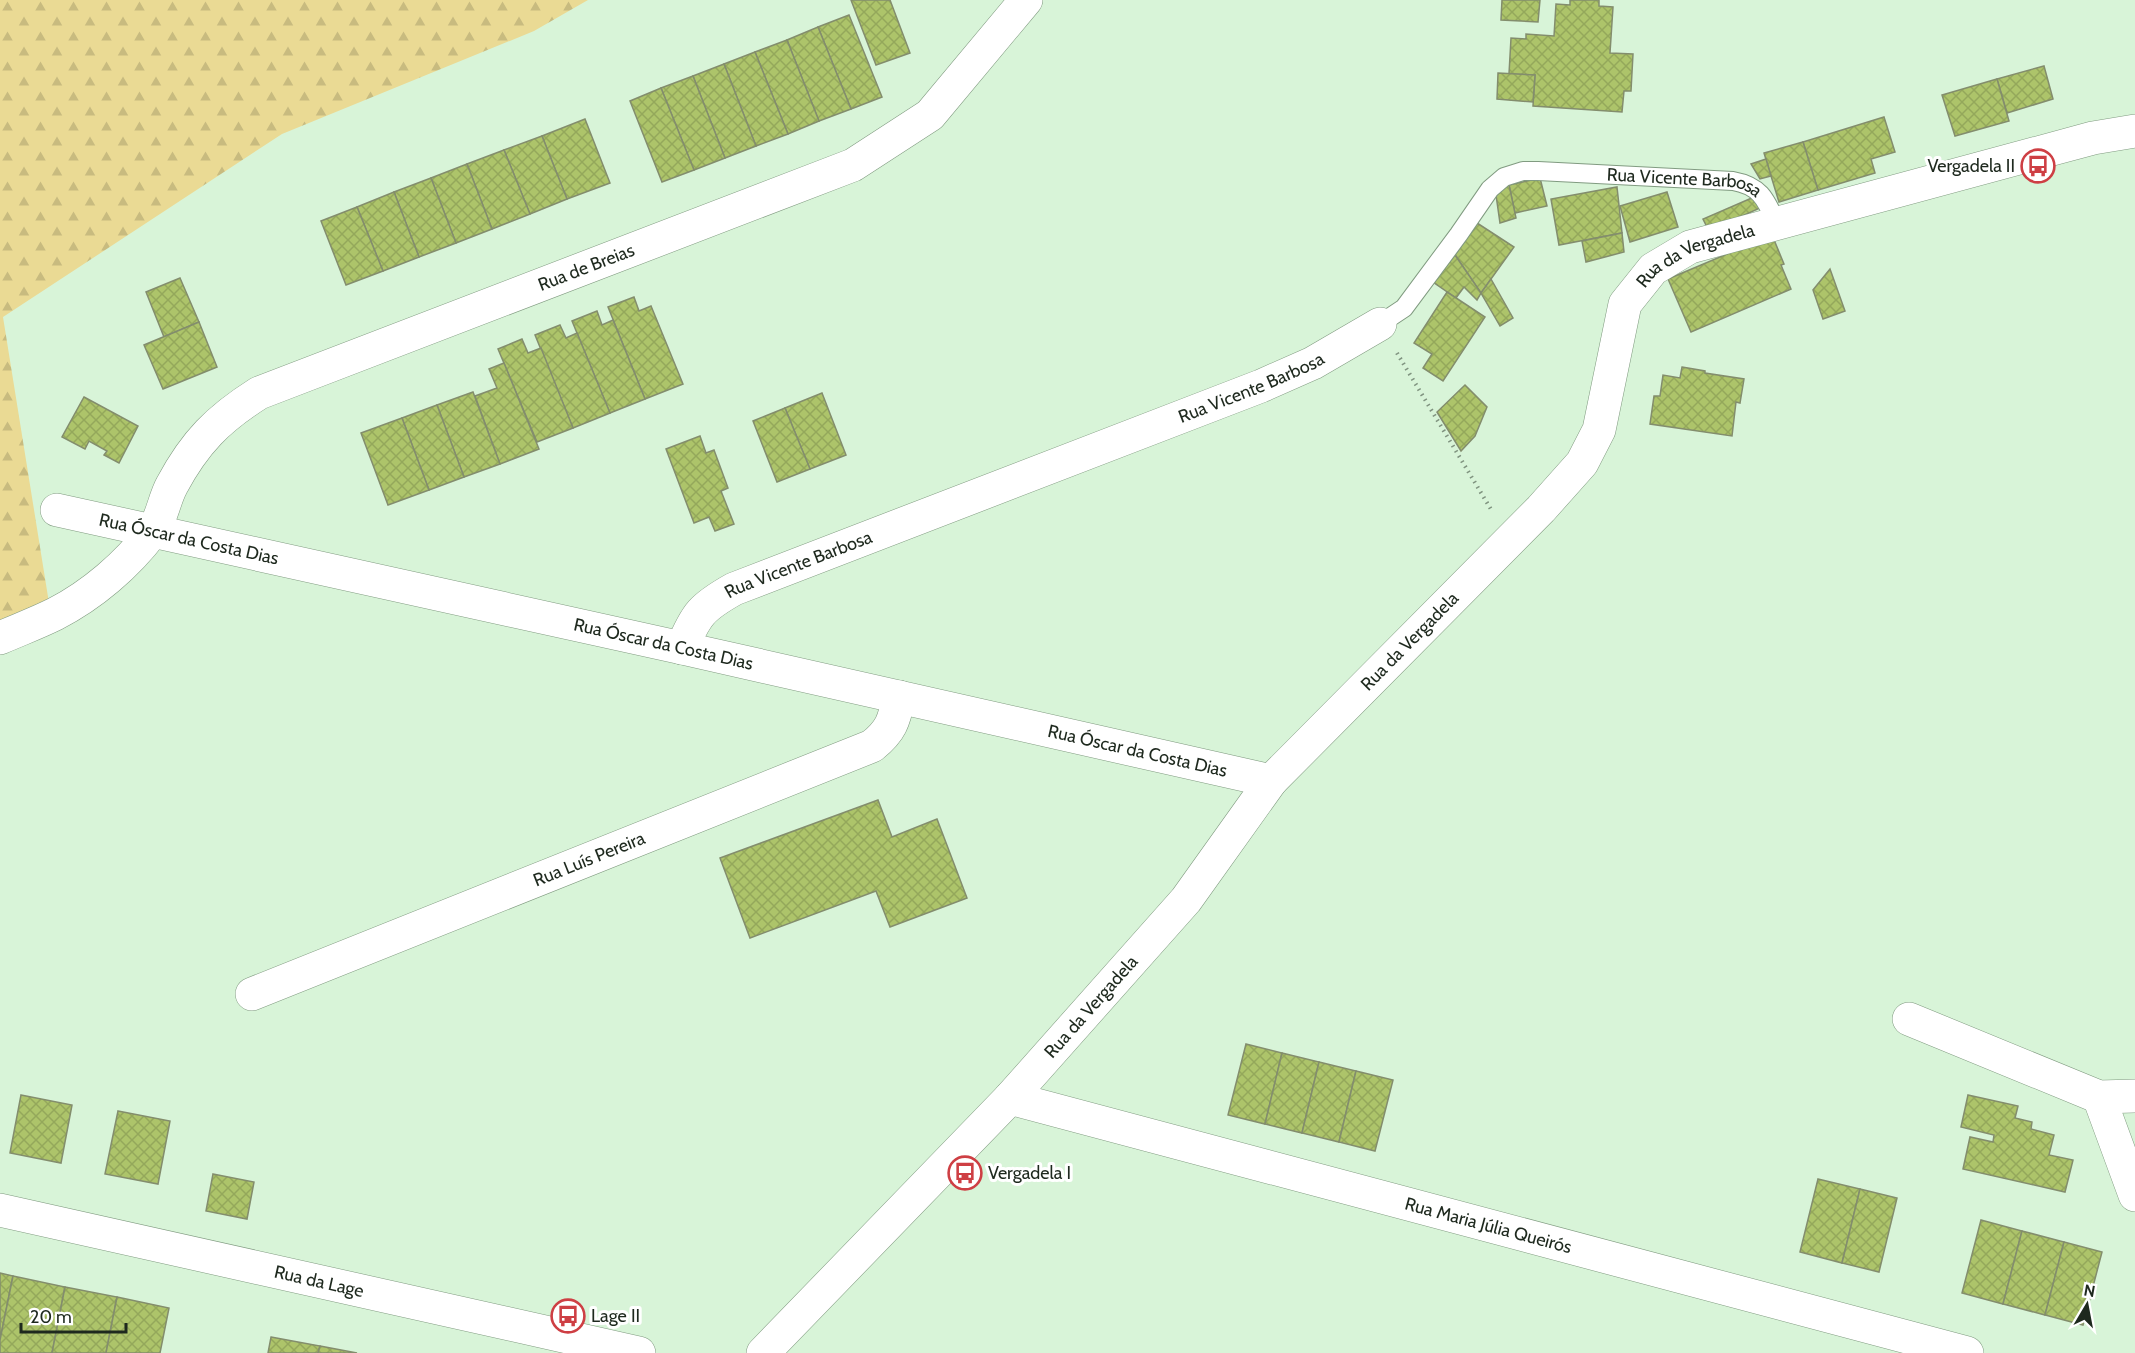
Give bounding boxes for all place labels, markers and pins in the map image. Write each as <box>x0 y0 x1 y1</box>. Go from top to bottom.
bus stop icon: Vergadela II <box>2020 148 2056 184</box>
place label: Vergadela II <box>1927 155 2015 177</box>
bus stop icon: Vergadela I <box>947 1155 983 1191</box>
place label: Vergadela I <box>988 1162 1071 1184</box>
bus stop icon: Lage II <box>550 1298 586 1334</box>
place label: Lage II <box>591 1305 640 1327</box>

